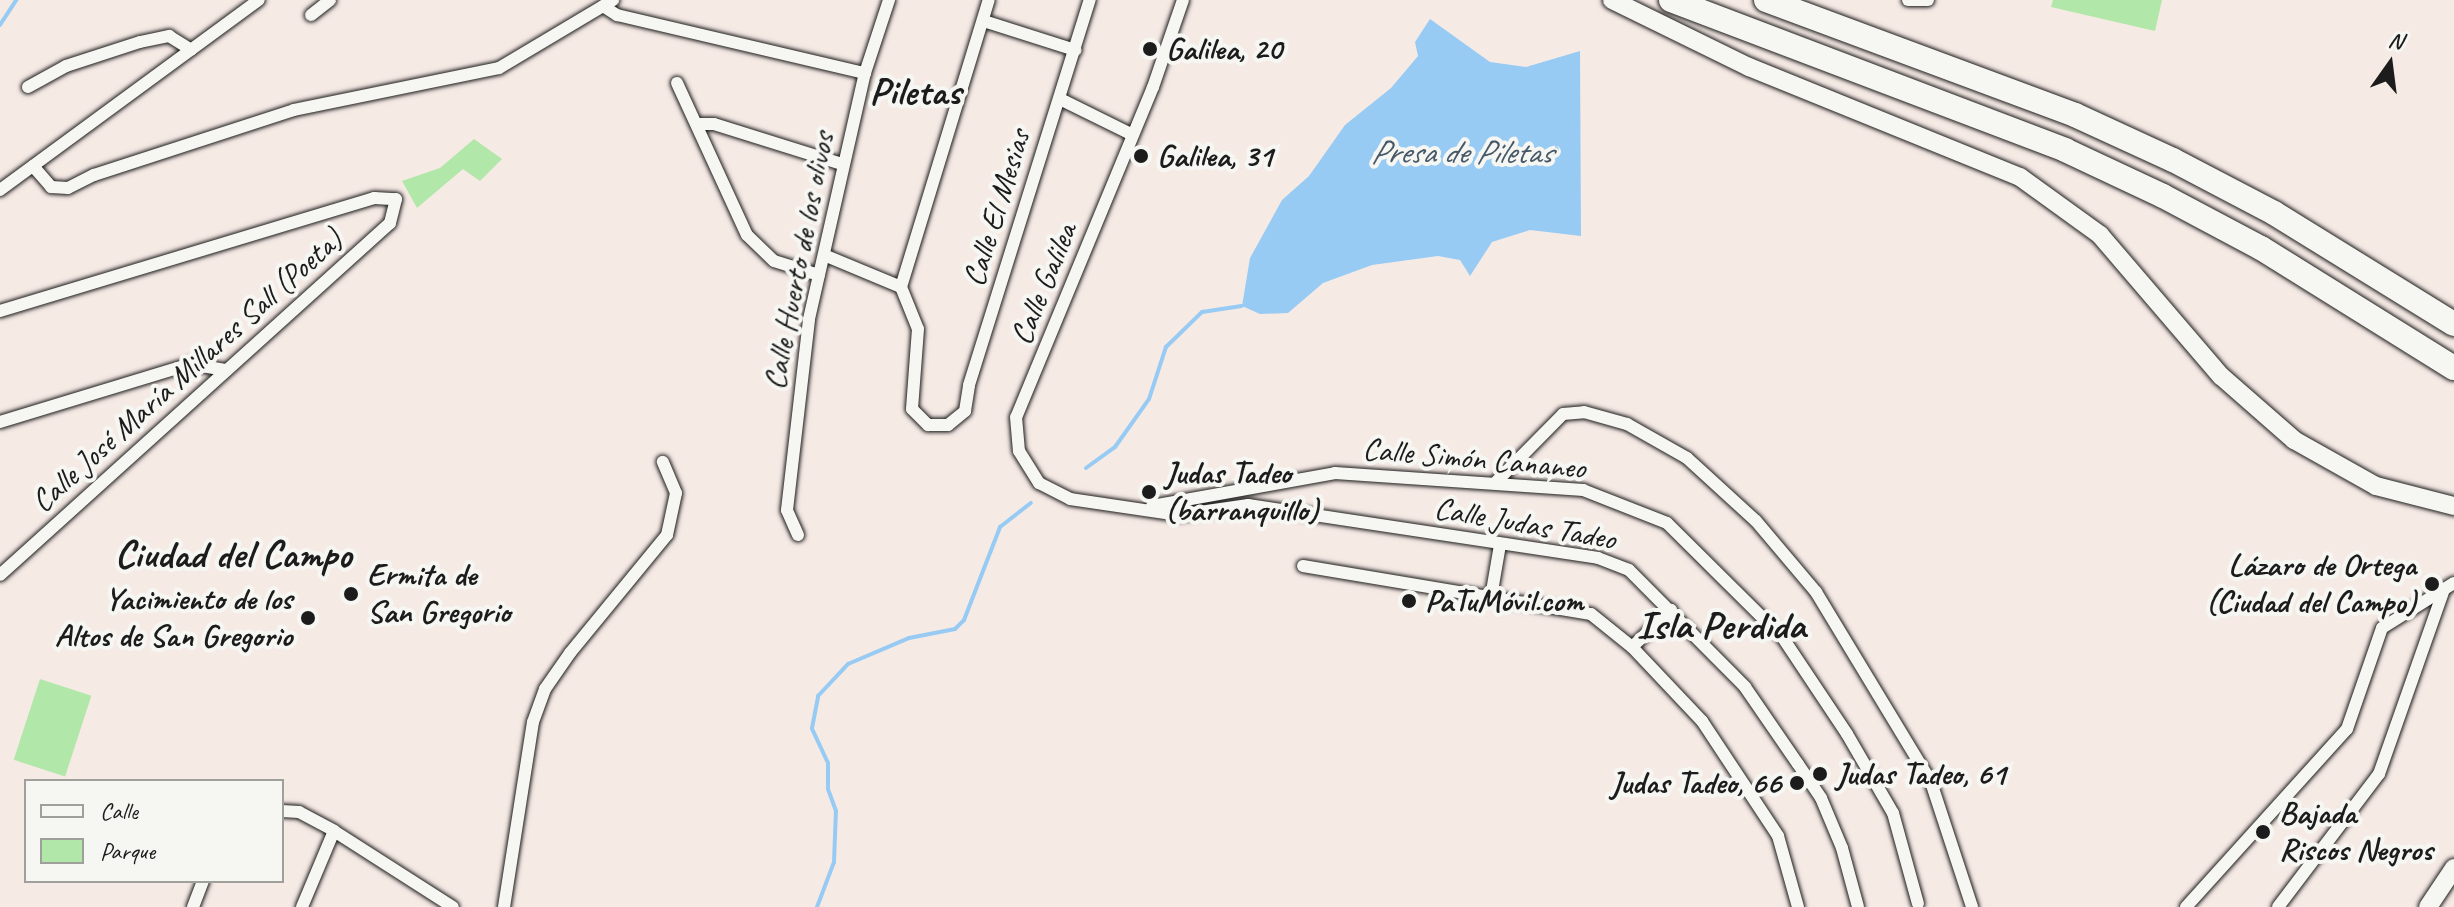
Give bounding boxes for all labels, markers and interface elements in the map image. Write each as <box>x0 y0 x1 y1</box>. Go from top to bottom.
north arrow <box>2350 24 2430 104</box>
text: N <box>2386 25 2406 56</box>
place label: Galilea, 20 <box>1166 30 1282 68</box>
marker: Galilea, 20 <box>1141 40 1159 58</box>
district label: Piletas <box>869 67 961 115</box>
street label: Calle El Mesias <box>955 125 1039 291</box>
street label: Calle Huerto de los olivos <box>755 129 843 393</box>
water label: Presa de Piletas <box>1370 132 1552 172</box>
place label: Galilea, 31 <box>1157 137 1273 175</box>
marker: Galilea, 31 <box>1132 147 1150 165</box>
street label: Calle Galilea <box>1002 217 1086 351</box>
street label: Calle José María Millares Sall (Poeta) <box>23 221 351 521</box>
street label: Calle Simón Cananeo <box>1361 430 1587 488</box>
place label: Judas Tadeo (barranquillo) <box>1165 455 1318 530</box>
marker: Judas Tadeo (barranquillo) <box>1140 483 1158 501</box>
street label: Calle Judas Tadeo <box>1431 489 1619 559</box>
district label: Ciudad del Campo <box>115 530 351 578</box>
place label: Lázaro de Ortega (Ciudad del Campo) <box>2206 547 2416 622</box>
place label: Ermita de San Gregorio <box>367 557 510 632</box>
marker: Lázaro de Ortega (Ciudad del Campo) <box>2423 575 2441 593</box>
place label: Yacimiento de los Altos de San Gregorio <box>55 581 292 656</box>
place label: PaTuMóvil.com <box>1425 582 1583 620</box>
marker: Ermita de San Gregorio <box>342 585 360 603</box>
marker: PaTuMóvil.com <box>1400 592 1418 610</box>
district label: Isla Perdida <box>1637 601 1805 649</box>
marker: Yacimiento de los Altos de San Gregorio <box>299 609 317 627</box>
place label: Judas Tadeo, 61 <box>1836 755 2007 793</box>
place label: Judas Tadeo, 66 <box>1609 764 1781 802</box>
marker: Judas Tadeo, 61 <box>1811 765 1829 783</box>
marker: Judas Tadeo, 66 <box>1788 774 1806 792</box>
legend <box>24 779 284 883</box>
place label: Bajada Riscos Negros <box>2279 795 2433 870</box>
text: Calle <box>100 796 138 826</box>
marker: Bajada Riscos Negros <box>2254 823 2272 841</box>
text: Parque <box>100 836 155 866</box>

